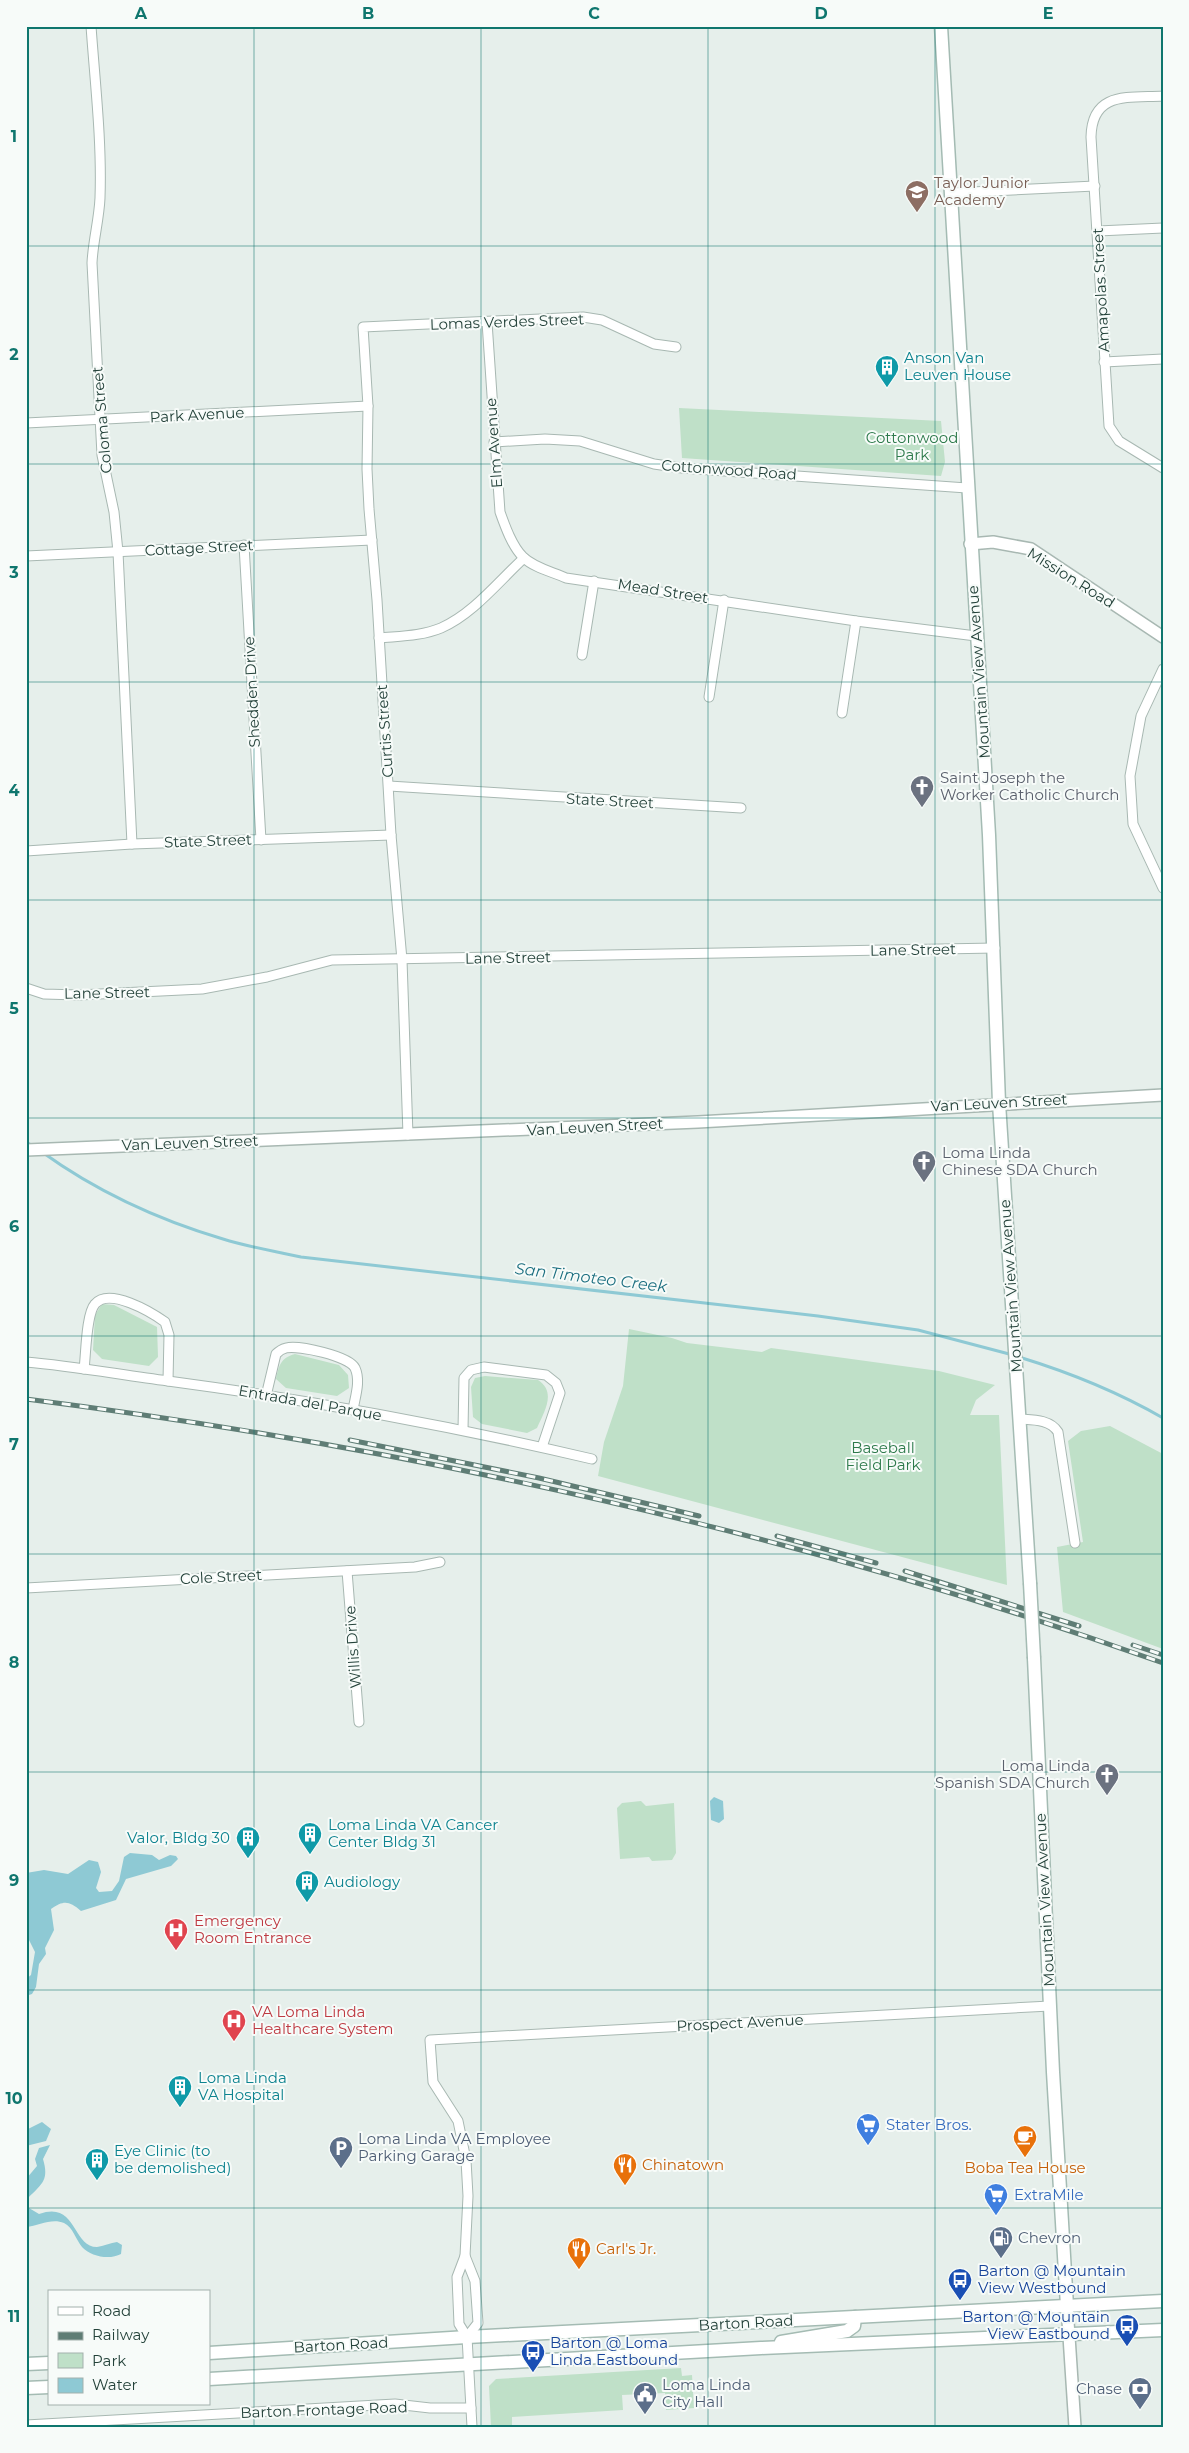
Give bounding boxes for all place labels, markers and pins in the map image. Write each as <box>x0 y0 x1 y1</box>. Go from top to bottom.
place label: Taylor Junior Academy <box>934 173 1029 209</box>
school or university icon: Taylor Junior Academy <box>904 179 930 213</box>
place label: Anson Van Leuven House <box>904 348 1011 384</box>
building icon: Anson Van Leuven House <box>874 354 900 388</box>
place label: Saint Joseph the Worker Catholic Church <box>940 768 1119 804</box>
church icon: Saint Joseph the Worker Catholic Church <box>909 774 935 808</box>
place label: Loma Linda Chinese SDA Church <box>942 1143 1098 1179</box>
church icon: Loma Linda Chinese SDA Church <box>911 1149 937 1183</box>
place label: Loma Linda Spanish SDA Church <box>935 1756 1090 1792</box>
church icon: Loma Linda Spanish SDA Church <box>1094 1762 1120 1796</box>
place label: Loma Linda VA Cancer Center Bldg 31 <box>328 1815 498 1851</box>
building icon: Loma Linda VA Cancer Center Bldg 31 <box>297 1821 323 1855</box>
building icon: Valor, Bldg 30 <box>235 1825 261 1859</box>
place label: Valor, Bldg 30 <box>127 1828 230 1847</box>
building icon: Audiology <box>294 1869 320 1903</box>
place label: Audiology <box>324 1872 401 1891</box>
place label: Emergency Room Entrance <box>194 1911 312 1947</box>
hospital icon: Emergency Room Entrance <box>163 1917 189 1951</box>
place label: VA Loma Linda Healthcare System <box>252 2002 394 2038</box>
hospital icon: VA Loma Linda Healthcare System <box>221 2008 247 2042</box>
place label: Loma Linda VA Hospital <box>198 2068 287 2104</box>
building icon: Loma Linda VA Hospital <box>167 2074 193 2108</box>
supermarket icon: Stater Bros. <box>855 2112 881 2146</box>
place label: Stater Bros. <box>886 2115 972 2134</box>
cafe icon: Boba Tea House <box>1012 2124 1038 2158</box>
place label: Loma Linda VA Employee Parking Garage <box>358 2129 551 2165</box>
parking icon: Loma Linda VA Employee Parking Garage <box>328 2135 354 2169</box>
place label: Eye Clinic (to be demolished) <box>114 2141 231 2177</box>
building icon: Eye Clinic (to be demolished) <box>84 2147 110 2181</box>
restaurant icon: Chinatown <box>612 2152 638 2186</box>
place label: Chinatown <box>642 2155 724 2174</box>
place label: Boba Tea House <box>964 2158 1086 2177</box>
supermarket icon: ExtraMile <box>983 2182 1009 2216</box>
place label: ExtraMile <box>1014 2185 1084 2204</box>
fuel station icon: Chevron <box>988 2225 1014 2259</box>
place label: Chevron <box>1018 2228 1081 2247</box>
restaurant icon: Carl's Jr. <box>566 2236 592 2270</box>
place label: Carl's Jr. <box>596 2239 656 2258</box>
place label: Barton @ Mountain View Westbound <box>978 2261 1126 2297</box>
bus stop icon: Barton @ Mountain View Westbound <box>947 2267 973 2301</box>
place label: Barton @ Mountain View Eastbound <box>962 2307 1110 2343</box>
bus stop icon: Barton @ Mountain View Eastbound <box>1114 2313 1140 2347</box>
place label: Barton @ Loma Linda Eastbound <box>550 2333 678 2369</box>
bus stop icon: Barton @ Loma Linda Eastbound <box>520 2339 546 2373</box>
place label: Loma Linda City Hall <box>662 2375 751 2411</box>
bank icon: Chase <box>1127 2376 1153 2410</box>
place label: Chase <box>1076 2379 1122 2398</box>
public building icon: Loma Linda City Hall <box>632 2381 658 2415</box>

